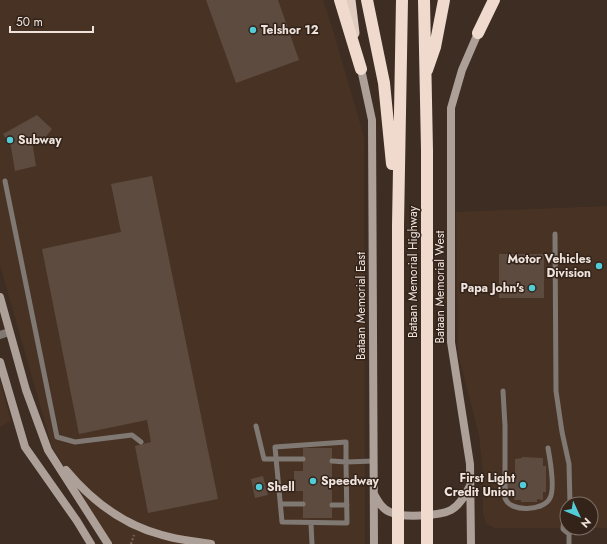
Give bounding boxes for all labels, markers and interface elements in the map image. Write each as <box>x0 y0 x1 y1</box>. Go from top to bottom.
scale bar <box>10 8 93 34</box>
text: 50 m <box>16 13 43 31</box>
place label: Telshor 12 <box>261 21 319 39</box>
marker: Telshor 12 <box>248 25 258 35</box>
place label: Subway <box>18 131 62 149</box>
marker: Subway <box>5 135 15 145</box>
street label: Bataan Memorial Highway <box>404 205 422 338</box>
street label: Bataan Memorial West <box>431 230 449 343</box>
place label: Motor Vehicles Division <box>507 250 592 282</box>
street label: Bataan Memorial East <box>352 252 370 360</box>
marker: Motor Vehicles Division <box>594 261 604 271</box>
place label: Papa John's <box>461 279 525 297</box>
marker: Papa John's <box>527 283 537 293</box>
place label: First Light Credit Union <box>444 469 515 501</box>
place label: Speedway <box>321 472 380 490</box>
marker: Speedway <box>308 476 318 486</box>
place label: Shell <box>267 478 295 496</box>
marker: First Light Credit Union <box>518 480 528 490</box>
marker: Shell <box>254 482 264 492</box>
north arrow <box>559 496 599 536</box>
text: N <box>577 514 595 532</box>

